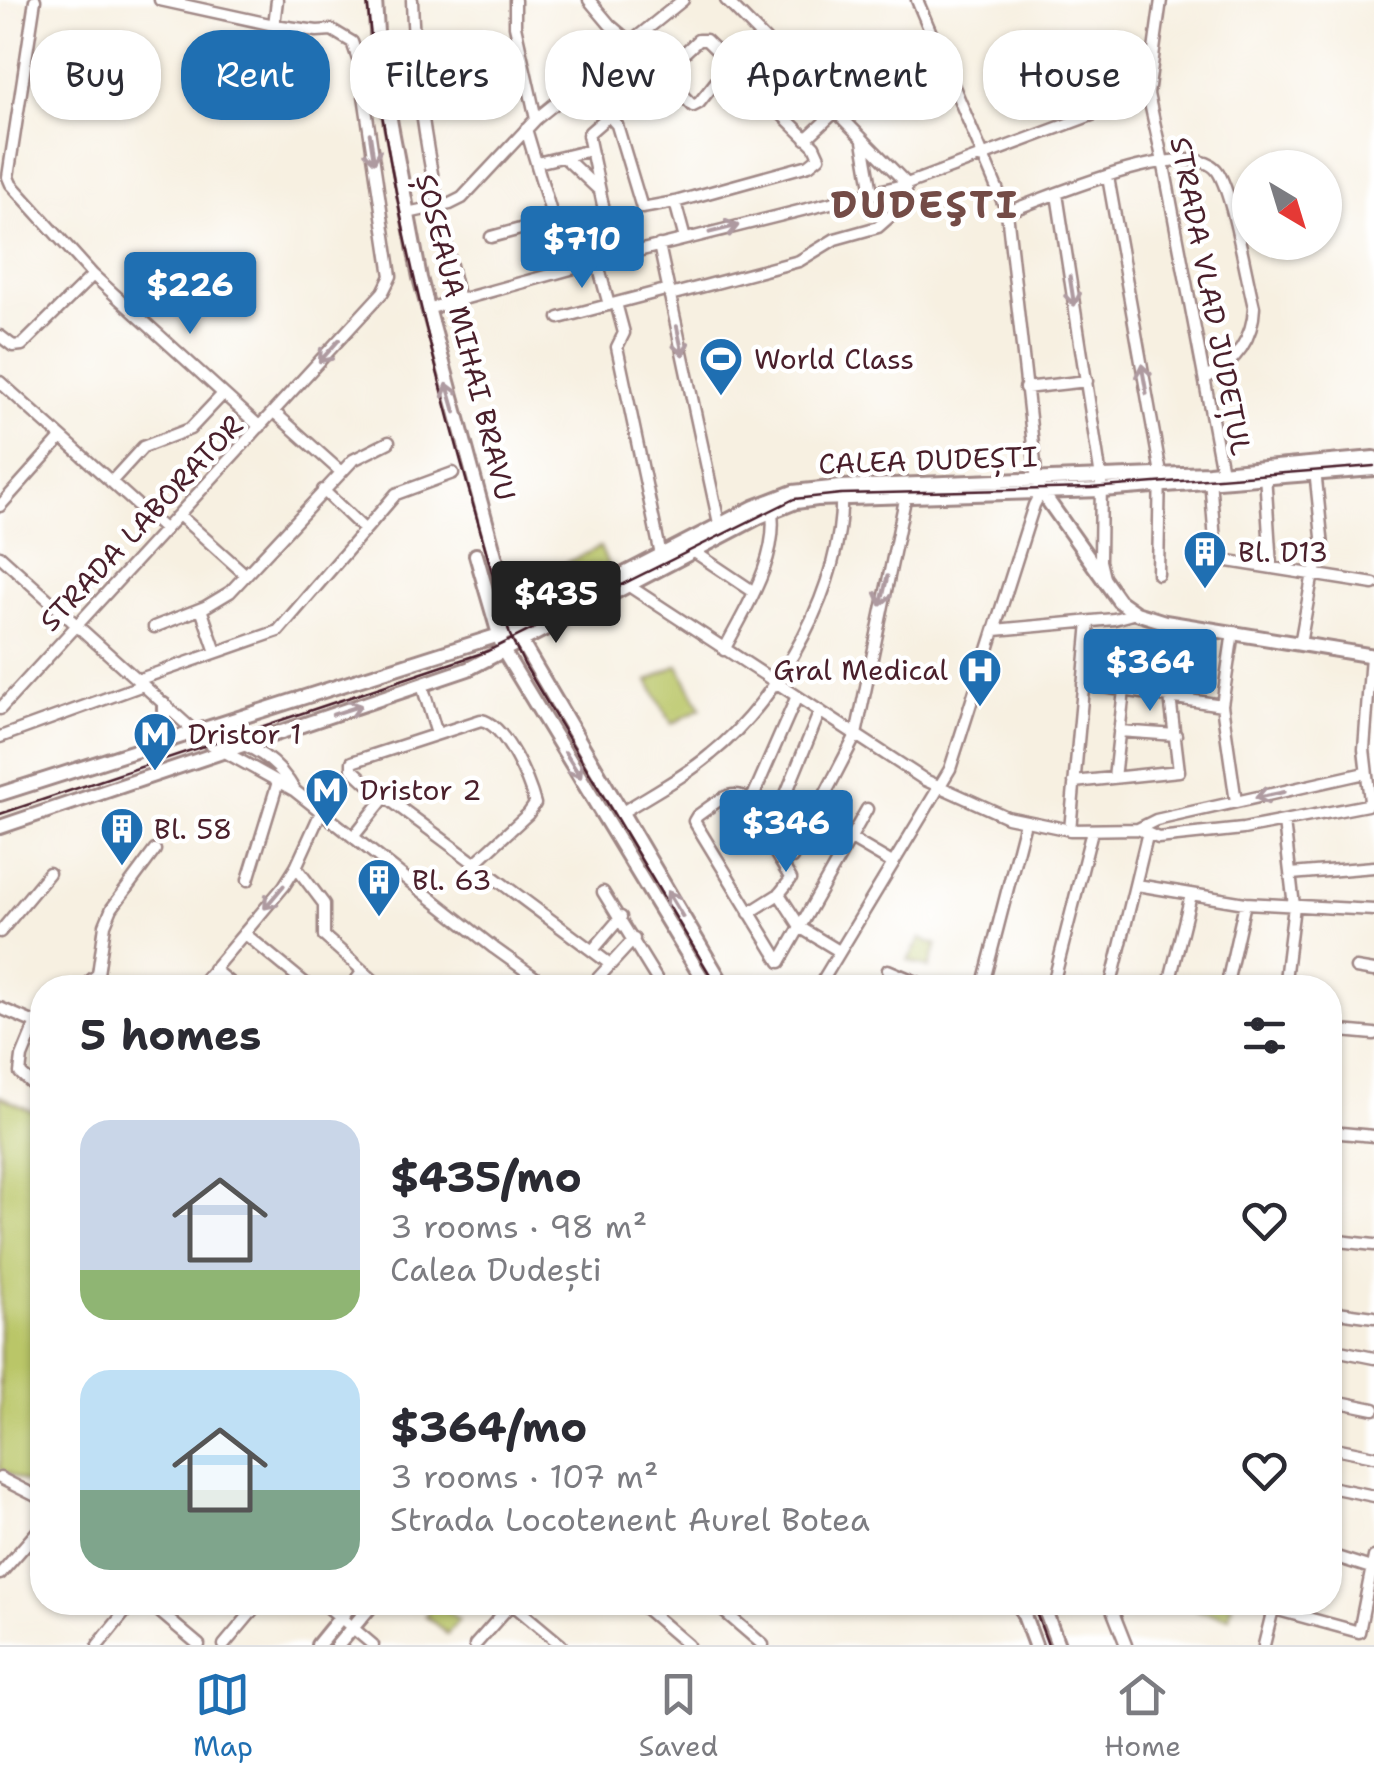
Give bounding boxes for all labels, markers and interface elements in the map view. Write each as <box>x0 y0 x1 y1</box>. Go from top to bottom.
chip: Buy <box>30 30 161 120</box>
chip: Rent <box>181 30 330 120</box>
chip: Filters <box>350 30 525 120</box>
chip: New <box>545 30 691 120</box>
chip: Apartment <box>711 30 963 120</box>
chip: House <box>983 30 1156 120</box>
one-way arrow <box>363 132 381 164</box>
street label: STRADA VLAD JUDEȚUL <box>1161 133 1261 459</box>
north arrow <box>1232 150 1342 260</box>
map controls <box>1232 150 1342 260</box>
street label: ȘOSEAUA MIHAI BRAVU <box>406 170 525 505</box>
district label: DUDEŞTI <box>831 179 1019 230</box>
pin: $710 <box>523 206 641 291</box>
text: $710 <box>543 217 621 260</box>
one-way arrow <box>708 218 739 237</box>
pin: $226 <box>131 252 249 337</box>
text: $226 <box>146 263 234 306</box>
one-way arrow <box>1063 274 1082 306</box>
one-way arrow <box>671 324 690 356</box>
sports icon: World Class <box>698 336 744 397</box>
one-way arrow <box>318 338 341 363</box>
place label: World Class <box>754 340 914 378</box>
one-way arrow <box>1134 363 1153 396</box>
one-way arrow <box>441 383 460 414</box>
street label: STRADA LABORATOR <box>31 407 251 639</box>
street label: CALEA DUDEȘTI <box>818 437 1038 484</box>
building icon: Bl. D13 <box>1182 529 1228 590</box>
place label: Bl. D13 <box>1238 533 1328 571</box>
pin: $435 <box>497 561 615 646</box>
text: $435 <box>514 572 598 615</box>
one-way arrow <box>874 574 893 606</box>
pin: $364 <box>1091 629 1209 714</box>
text: $364 <box>1106 640 1194 683</box>
hospital icon: Gral Medical <box>957 647 1003 708</box>
place label: Gral Medical <box>773 651 949 689</box>
one-way arrow <box>331 699 362 717</box>
metro station icon: Dristor 1 <box>132 711 178 772</box>
place label: Dristor 1 <box>188 715 302 753</box>
one-way arrow <box>563 750 583 779</box>
metro station icon: Dristor 2 <box>304 767 350 828</box>
place label: Dristor 2 <box>360 771 482 809</box>
one-way arrow <box>1255 787 1287 806</box>
pin: $346 <box>727 790 845 875</box>
text: $346 <box>742 801 830 844</box>
building icon: Bl. 58 <box>99 806 145 867</box>
place label: Bl. 58 <box>154 810 232 848</box>
building icon: Bl. 63 <box>356 857 402 918</box>
place label: Bl. 63 <box>412 861 492 899</box>
one-way arrow <box>264 883 286 909</box>
one-way arrow <box>665 890 685 919</box>
text: 5 homes <box>80 1007 261 1063</box>
icon: filters <box>1237 1008 1292 1063</box>
text: $435/mo <box>390 1149 582 1205</box>
icon: home <box>160 1160 280 1280</box>
icon: heart <box>1237 1193 1292 1248</box>
text: 3 rooms · 98 m² <box>390 1205 647 1248</box>
text: Calea Dudești <box>390 1248 602 1291</box>
text: $364/mo <box>390 1399 587 1455</box>
icon: home <box>160 1410 280 1530</box>
icon: heart <box>1237 1443 1292 1498</box>
text: 3 rooms · 107 m² <box>390 1455 658 1498</box>
text: Strada Locotenent Aurel Botea <box>390 1498 870 1541</box>
tab: Map <box>193 1667 253 1765</box>
tab: Saved <box>639 1667 718 1765</box>
tab: Home <box>1104 1667 1181 1765</box>

